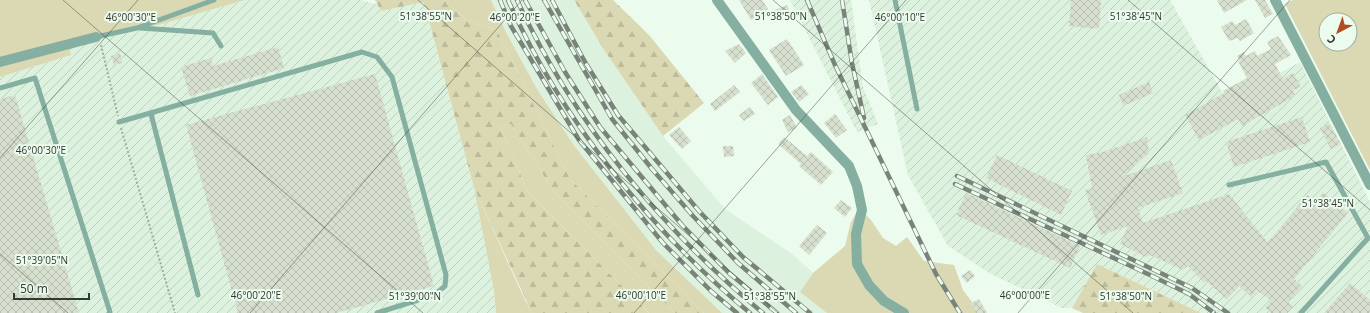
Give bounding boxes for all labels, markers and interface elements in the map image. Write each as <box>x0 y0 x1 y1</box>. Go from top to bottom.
text: 51°38'55"N <box>400 9 452 23</box>
text: 51°38'50"N <box>755 9 807 23</box>
text: 51°38'45"N <box>1110 9 1162 23</box>
text: 46°00'30"E <box>106 10 156 24</box>
text: 46°00'20"E <box>490 10 540 24</box>
text: 46°00'10"E <box>875 10 925 24</box>
north arrow <box>1318 12 1358 52</box>
text: С <box>1324 32 1339 48</box>
text: 46°00'30"E <box>16 143 66 157</box>
text: 51°38'45"N <box>1302 196 1354 210</box>
text: 51°39'05"N <box>16 253 68 267</box>
scale bar <box>14 275 89 301</box>
text: 50 m <box>20 280 48 297</box>
text: 46°00'20"E <box>231 288 281 302</box>
text: 46°00'10"E <box>616 288 666 302</box>
text: 46°00'00"E <box>1000 288 1050 302</box>
text: 51°39'00"N <box>389 289 441 303</box>
text: 51°38'55"N <box>744 289 796 303</box>
text: 51°38'50"N <box>1100 289 1152 303</box>

